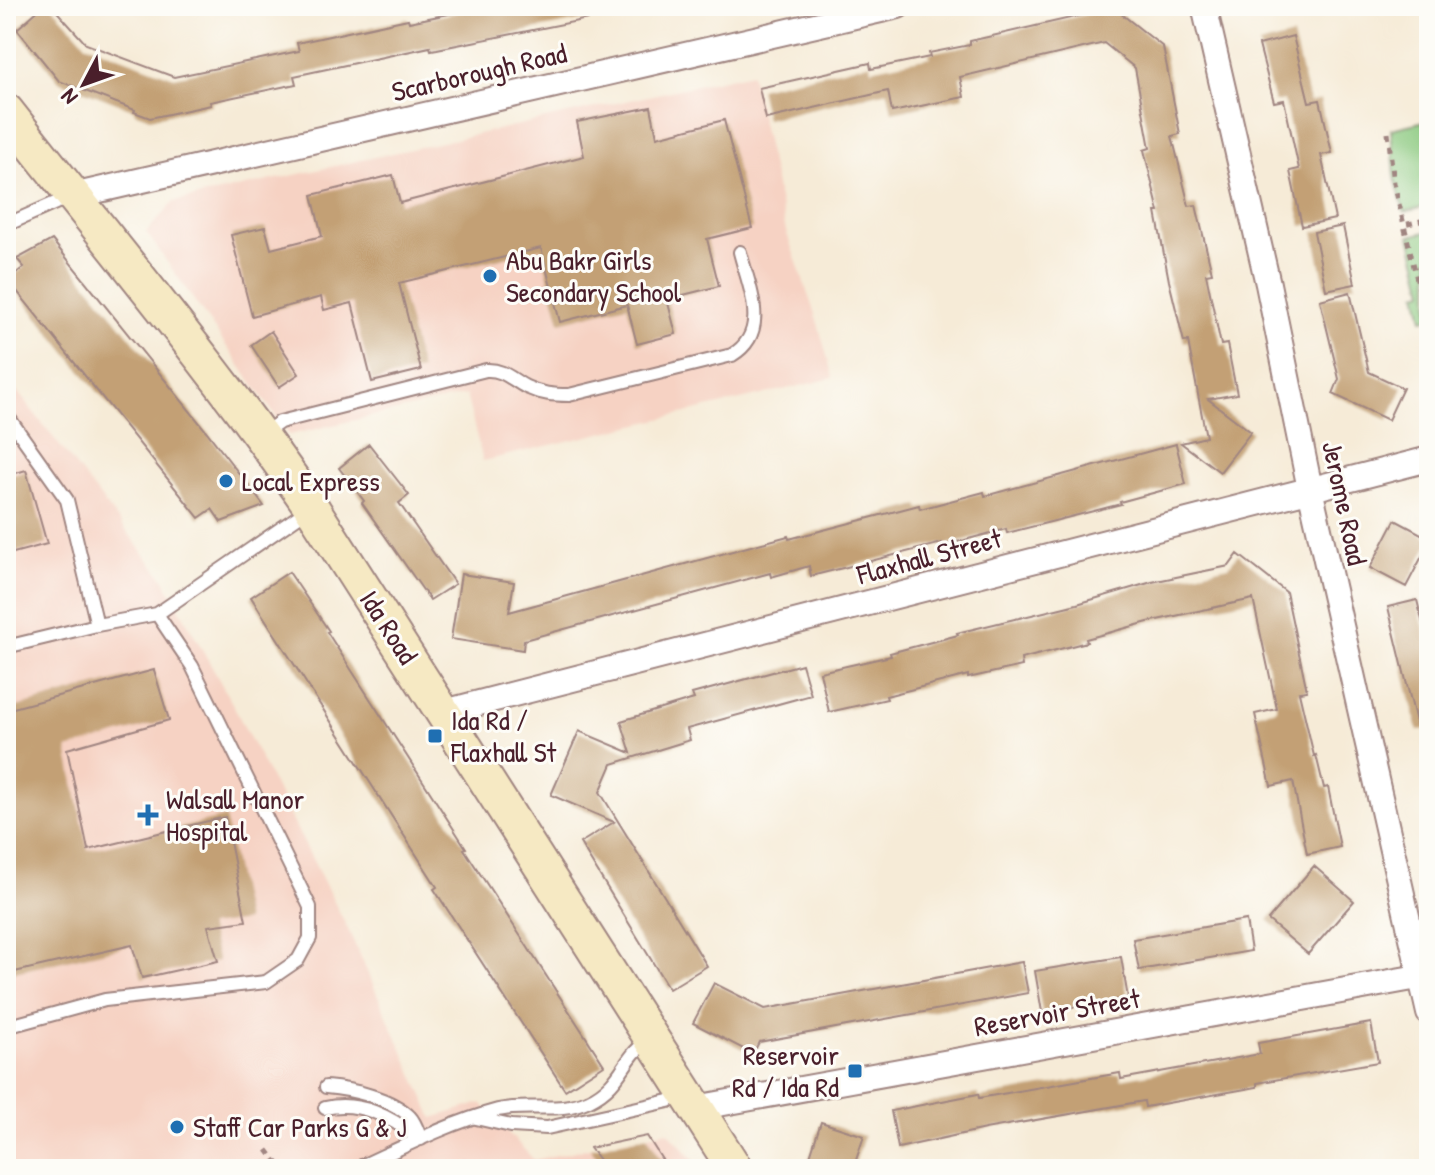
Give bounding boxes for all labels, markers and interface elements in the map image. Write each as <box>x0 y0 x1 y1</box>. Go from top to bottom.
street label: Scarborough Road <box>388 33 570 111</box>
north arrow <box>44 44 124 124</box>
text: N <box>54 83 84 111</box>
place label: Abu Bakr Girls Secondary School <box>506 241 682 311</box>
marker: Abu Bakr Girls Secondary School <box>481 267 499 285</box>
street label: Jerome Road <box>1313 437 1377 569</box>
place label: Local Express <box>242 462 380 500</box>
marker: Local Express <box>217 472 235 490</box>
street label: Flaxhall Street <box>852 518 1006 594</box>
street label: Ida Road <box>351 583 427 671</box>
place label: Ida Rd / Flaxhall St <box>450 701 557 771</box>
marker: Ida Rd / Flaxhall St <box>426 727 444 745</box>
place label: Walsall Manor Hospital <box>166 780 305 850</box>
marker: Walsall Manor Hospital <box>137 804 159 826</box>
street label: Reservoir Street <box>971 979 1143 1045</box>
place label: Reservoir Rd / Ida Rd <box>732 1036 839 1106</box>
marker: Reservoir Rd / Ida Rd <box>846 1062 864 1080</box>
place label: Staff Car Parks G & J <box>193 1108 407 1146</box>
marker: Staff Car Parks G & J <box>168 1118 186 1136</box>

